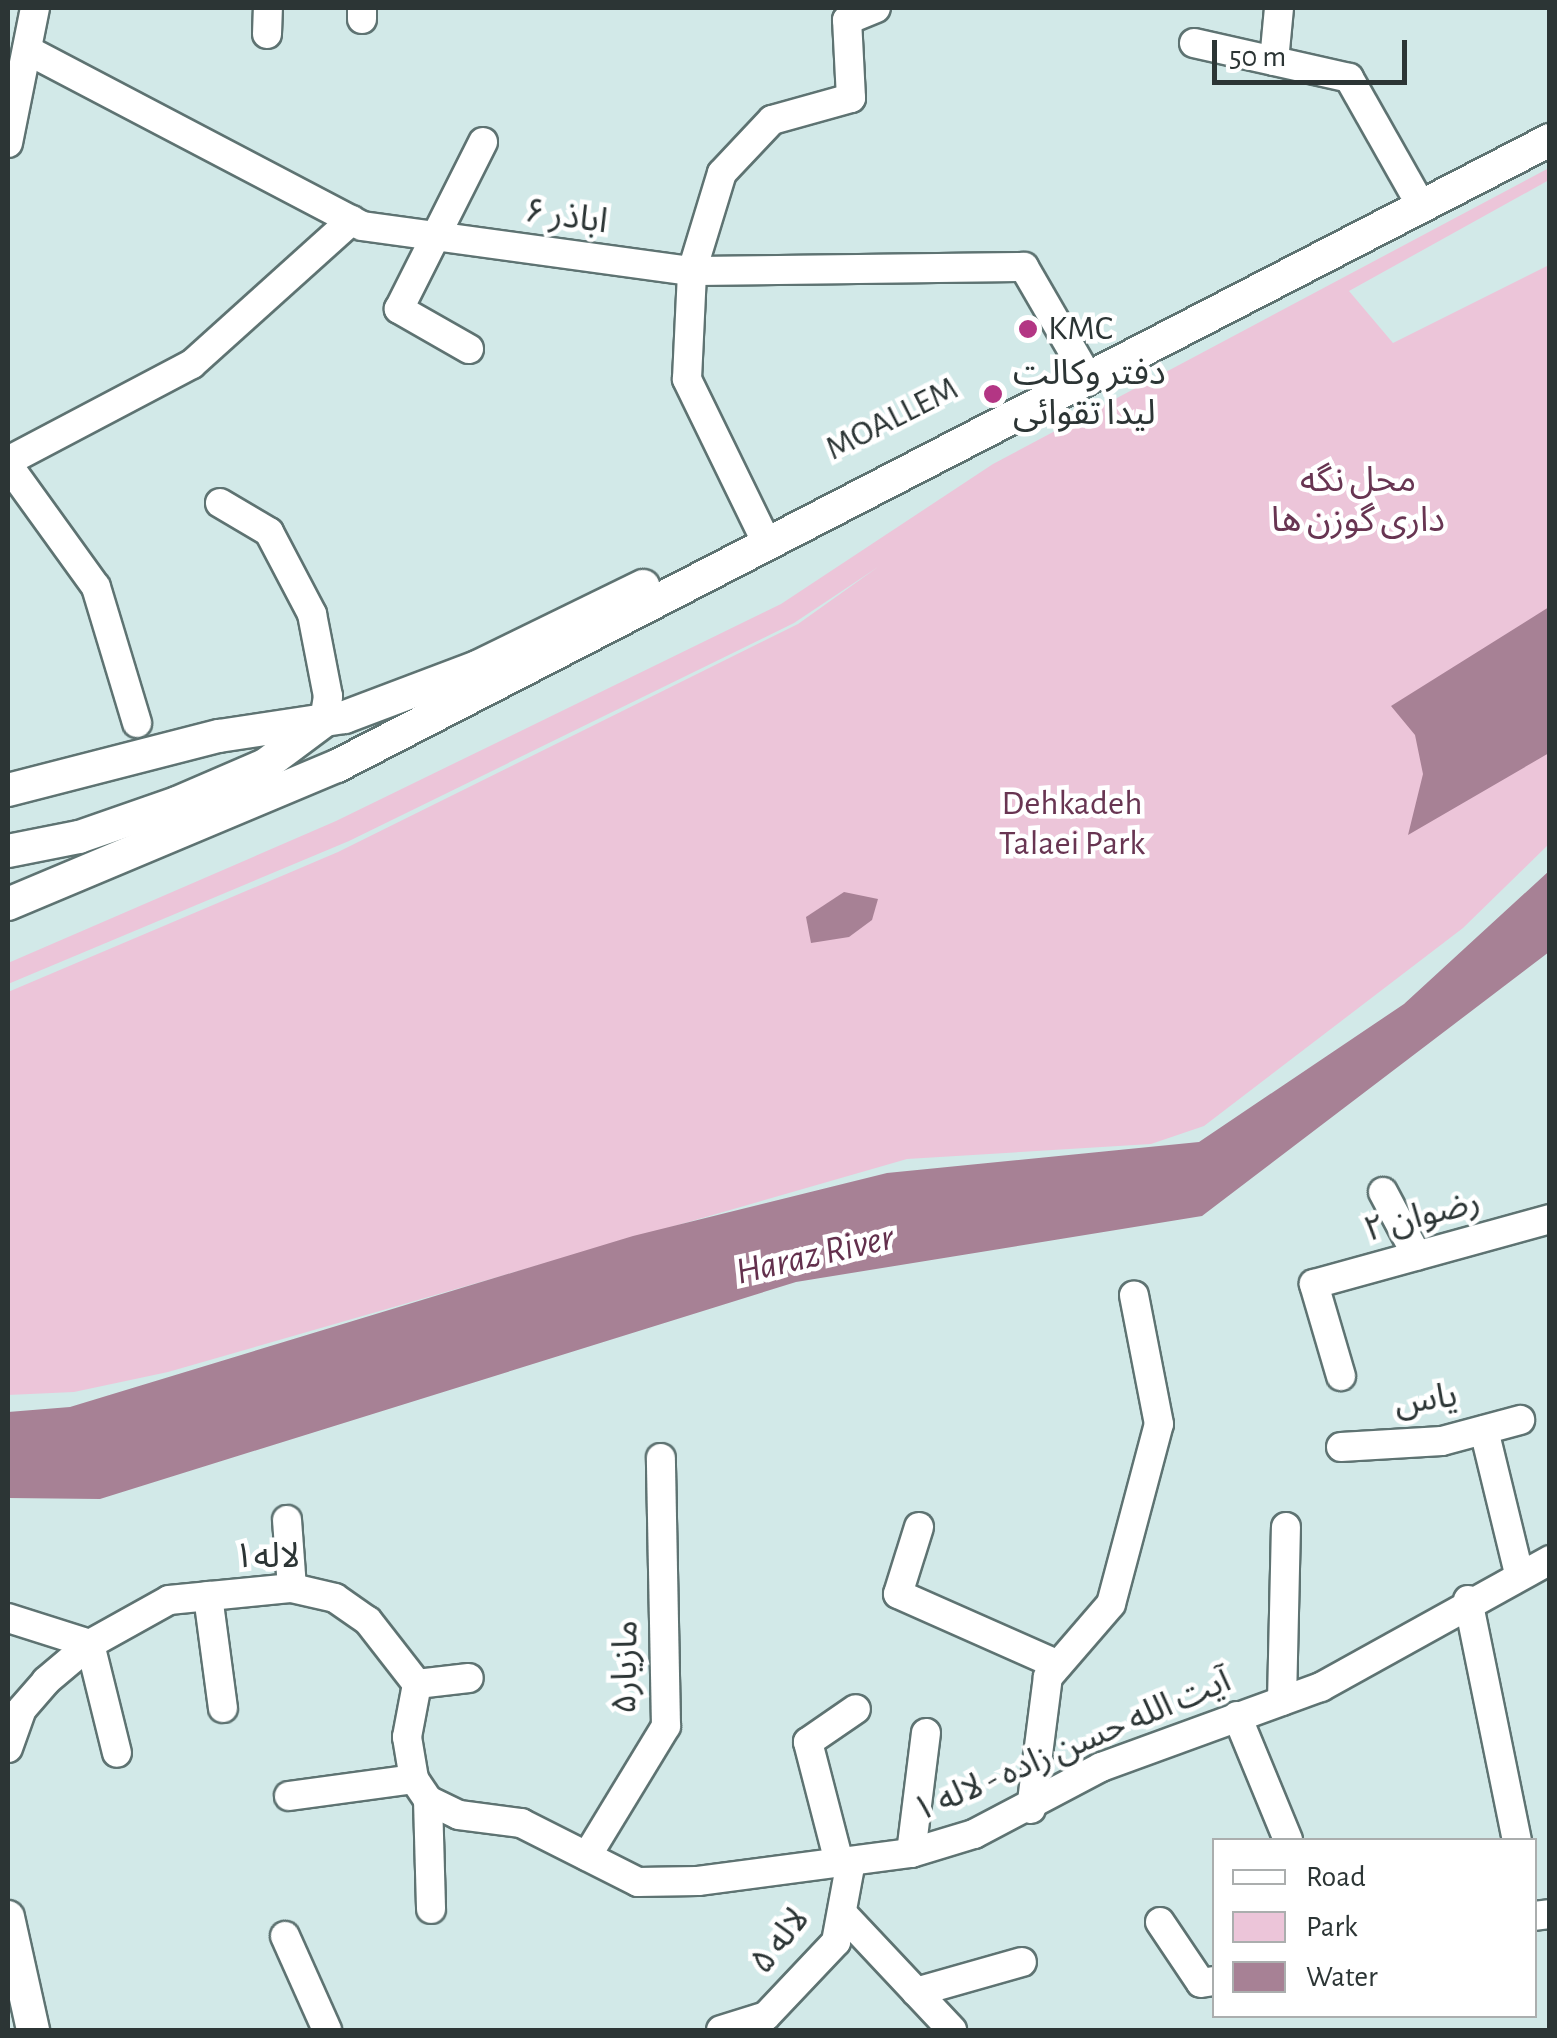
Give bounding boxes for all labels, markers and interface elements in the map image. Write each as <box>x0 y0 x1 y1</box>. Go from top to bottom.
scale bar <box>1217 20 1412 82</box>
text: 50 m <box>1229 42 1286 72</box>
street label: اباذر ۶ <box>522 190 610 244</box>
place label: KMC <box>1048 308 1113 350</box>
marker: KMC <box>1017 318 1039 340</box>
place label: دفتر وکالت لیدا تقوائی <box>1013 353 1166 435</box>
street label: MOALLEM <box>819 368 965 470</box>
marker: دفتر وکالت لیدا تقوائی <box>982 383 1004 405</box>
park label: محل نگه داری گوزن ها <box>1271 460 1445 542</box>
park label: Dehkadeh Talaei Park <box>999 783 1145 865</box>
street label: رضوان ۲ <box>1360 1180 1484 1252</box>
water label: Haraz River <box>732 1216 898 1296</box>
street label: یاس <box>1392 1375 1460 1425</box>
street label: لاله۱ <box>234 1536 300 1578</box>
street label: مازیار۵ <box>604 1620 648 1714</box>
street label: آیت الله حسن زاده - لاله ۱ <box>907 1660 1237 1832</box>
legend <box>1212 1838 1537 2018</box>
text: Road <box>1306 1862 1366 1892</box>
street label: لاله ۵ <box>741 1900 819 1982</box>
text: Park <box>1306 1912 1358 1942</box>
text: Water <box>1306 1962 1378 1992</box>

